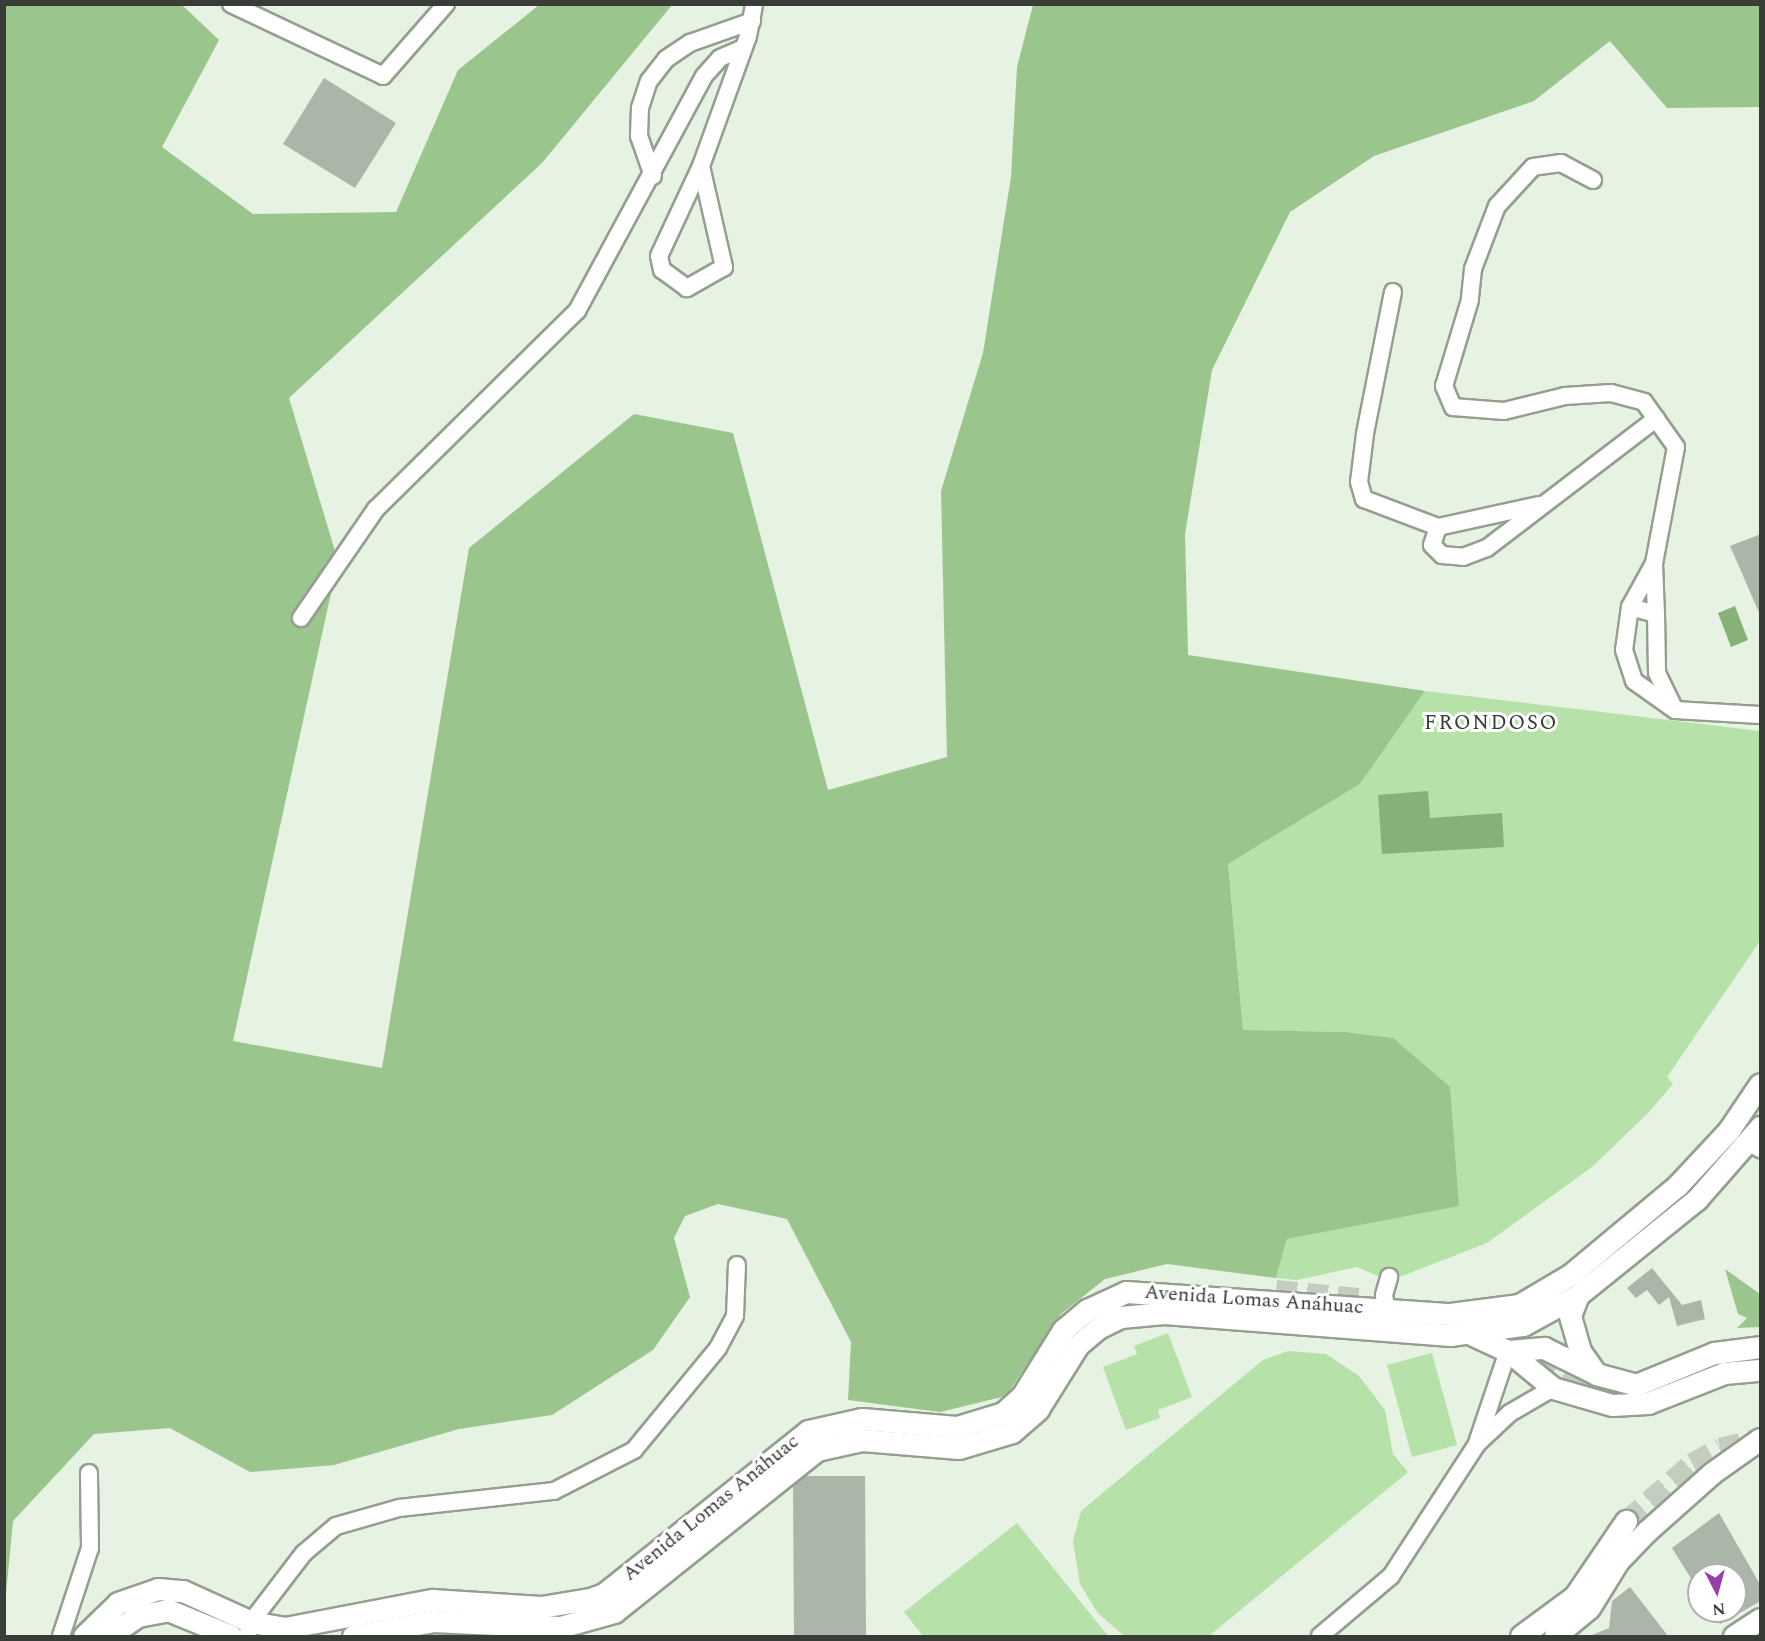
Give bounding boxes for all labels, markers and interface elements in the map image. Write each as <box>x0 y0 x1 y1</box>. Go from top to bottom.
district label: FRONDOSO <box>1424 710 1558 736</box>
street label: Avenida Lomas Anáhuac <box>1144 1280 1364 1320</box>
street label: Avenida Lomas Anáhuac <box>618 1430 804 1586</box>
north arrow <box>1687 1563 1747 1623</box>
text: N <box>1711 1596 1726 1622</box>

